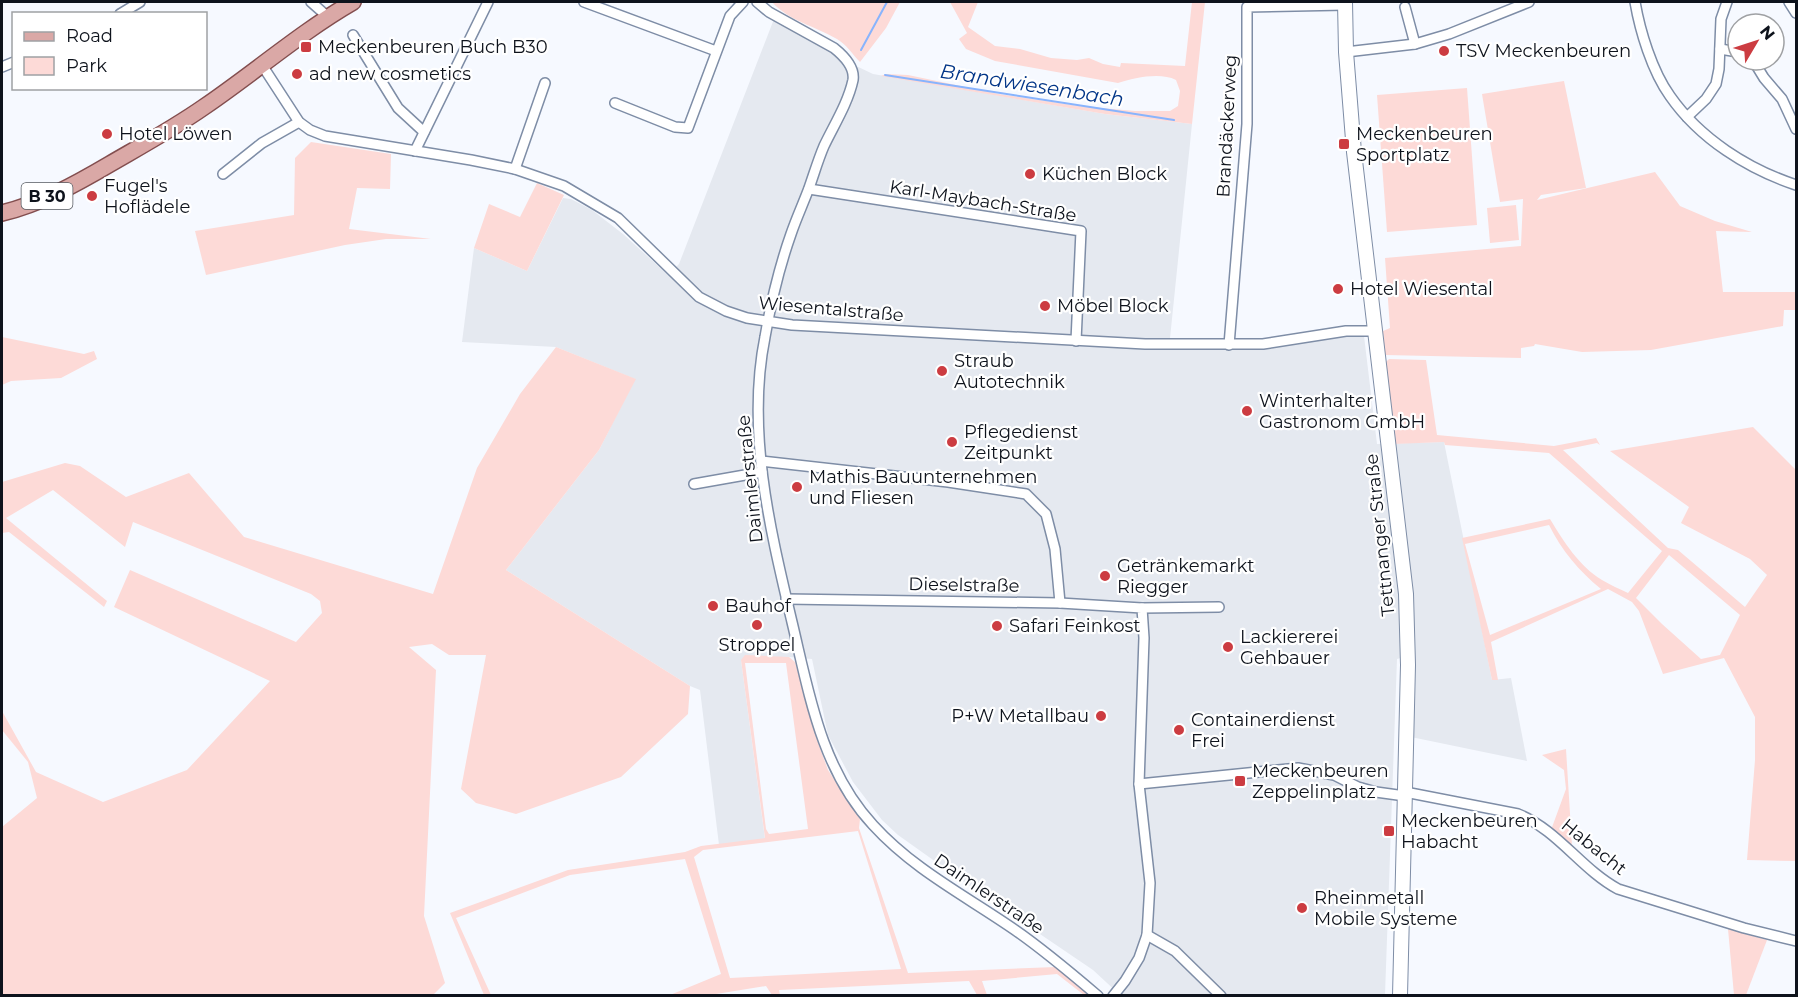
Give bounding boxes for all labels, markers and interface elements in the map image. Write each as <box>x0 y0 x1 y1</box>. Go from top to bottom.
legend <box>12 12 207 90</box>
north arrow <box>1726 12 1786 72</box>
text: N <box>1756 22 1779 44</box>
text: Road <box>66 25 113 47</box>
place label: Meckenbeuren Buch B30 <box>318 36 548 58</box>
marker: Meckenbeuren Buch B30 <box>299 40 313 54</box>
place label: TSV Meckenbeuren <box>1456 40 1631 62</box>
marker: TSV Meckenbeuren <box>1437 44 1451 58</box>
street label: Brandäckerweg <box>1212 54 1242 198</box>
text: Park <box>66 55 107 77</box>
water label: Brandwiesenbach <box>938 59 1126 111</box>
place label: ad new cosmetics <box>309 63 471 85</box>
marker: ad new cosmetics <box>290 67 304 81</box>
place label: Hotel Löwen <box>119 123 232 145</box>
place label: Meckenbeuren Sportplatz <box>1356 123 1493 166</box>
marker: Hotel Löwen <box>100 127 114 141</box>
marker: Meckenbeuren Sportplatz <box>1337 137 1351 151</box>
place label: Küchen Block <box>1042 163 1167 185</box>
marker: Küchen Block <box>1023 167 1037 181</box>
place label: Fugel's Hoflädele <box>104 175 190 218</box>
street label: Karl-Maybach-Straße <box>888 175 1078 227</box>
road number: B 30 <box>22 183 72 209</box>
marker: Fugel's Hoflädele <box>85 189 99 203</box>
place label: Hotel Wiesental <box>1350 278 1493 300</box>
marker: Hotel Wiesental <box>1331 282 1345 296</box>
street label: Wiesentalstraße <box>757 292 905 326</box>
place label: Möbel Block <box>1057 295 1169 317</box>
marker: Möbel Block <box>1038 299 1052 313</box>
place label: Straub Autotechnik <box>954 350 1065 393</box>
marker: Straub Autotechnik <box>935 364 949 378</box>
place label: Winterhalter Gastronom GmbH <box>1259 390 1425 433</box>
marker: Winterhalter Gastronom GmbH <box>1240 404 1254 418</box>
street label: Daimlerstraße <box>732 414 768 544</box>
place label: Pflegedienst Zeitpunkt <box>964 421 1078 464</box>
marker: Pflegedienst Zeitpunkt <box>945 435 959 449</box>
street label: Tettnanger Straße <box>1361 453 1399 617</box>
place label: Mathis Bauunternehmen und Fliesen <box>809 466 1037 509</box>
marker: Mathis Bauunternehmen und Fliesen <box>790 480 804 494</box>
place label: Getränkemarkt Riegger <box>1117 555 1255 598</box>
marker: Getränkemarkt Riegger <box>1098 569 1112 583</box>
street label: Dieselstraße <box>908 573 1020 597</box>
place label: Bauhof <box>725 595 792 617</box>
marker: Bauhof <box>706 599 720 613</box>
place label: Safari Feinkost <box>1009 615 1141 637</box>
marker: Stroppel <box>750 618 764 632</box>
marker: Safari Feinkost <box>990 619 1004 633</box>
place label: Lackiererei Gehbauer <box>1240 626 1338 669</box>
place label: Stroppel <box>719 634 795 656</box>
marker: Lackiererei Gehbauer <box>1221 640 1235 654</box>
place label: P+W Metallbau <box>951 705 1089 727</box>
marker: P+W Metallbau <box>1094 709 1108 723</box>
place label: Containerdienst Frei <box>1191 709 1335 752</box>
marker: Containerdienst Frei <box>1172 723 1186 737</box>
place label: Meckenbeuren Zeppelinplatz <box>1252 760 1389 803</box>
marker: Meckenbeuren Zeppelinplatz <box>1233 774 1247 788</box>
place label: Meckenbeuren Habacht <box>1401 810 1538 853</box>
street label: Habacht <box>1557 814 1631 880</box>
marker: Meckenbeuren Habacht <box>1382 824 1396 838</box>
street label: Daimlerstraße <box>930 849 1048 939</box>
place label: Rheinmetall Mobile Systeme <box>1314 887 1457 930</box>
marker: Rheinmetall Mobile Systeme <box>1295 901 1309 915</box>

